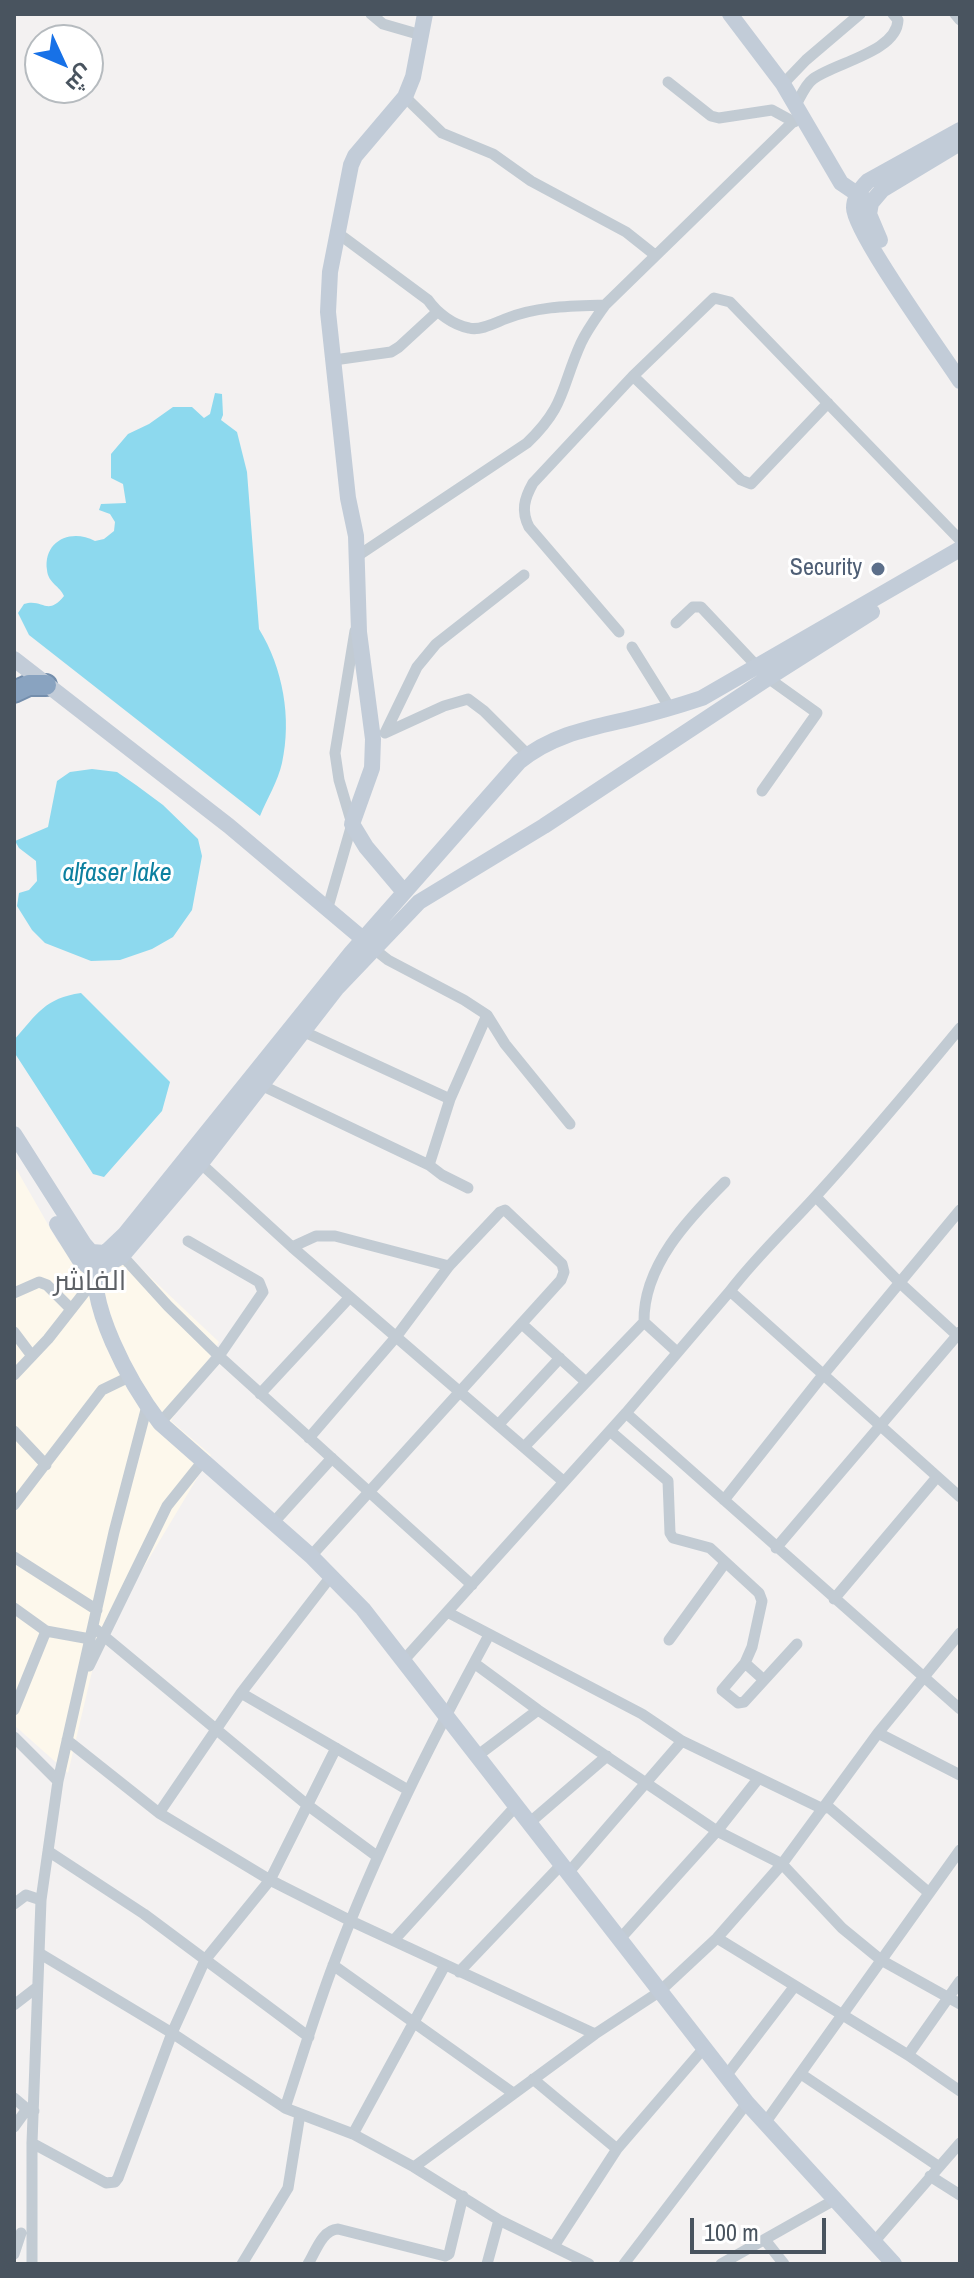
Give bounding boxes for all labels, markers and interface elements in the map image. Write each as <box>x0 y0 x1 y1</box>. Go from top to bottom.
north arrow <box>24 24 104 104</box>
text: ش <box>59 59 100 100</box>
place label: Security <box>790 555 862 583</box>
marker: Security <box>869 560 887 578</box>
water label: alfaser lake <box>62 858 172 890</box>
district label: الفاشر <box>54 1265 126 1299</box>
scale bar <box>694 2202 830 2252</box>
text: 100 m <box>704 2216 759 2248</box>

